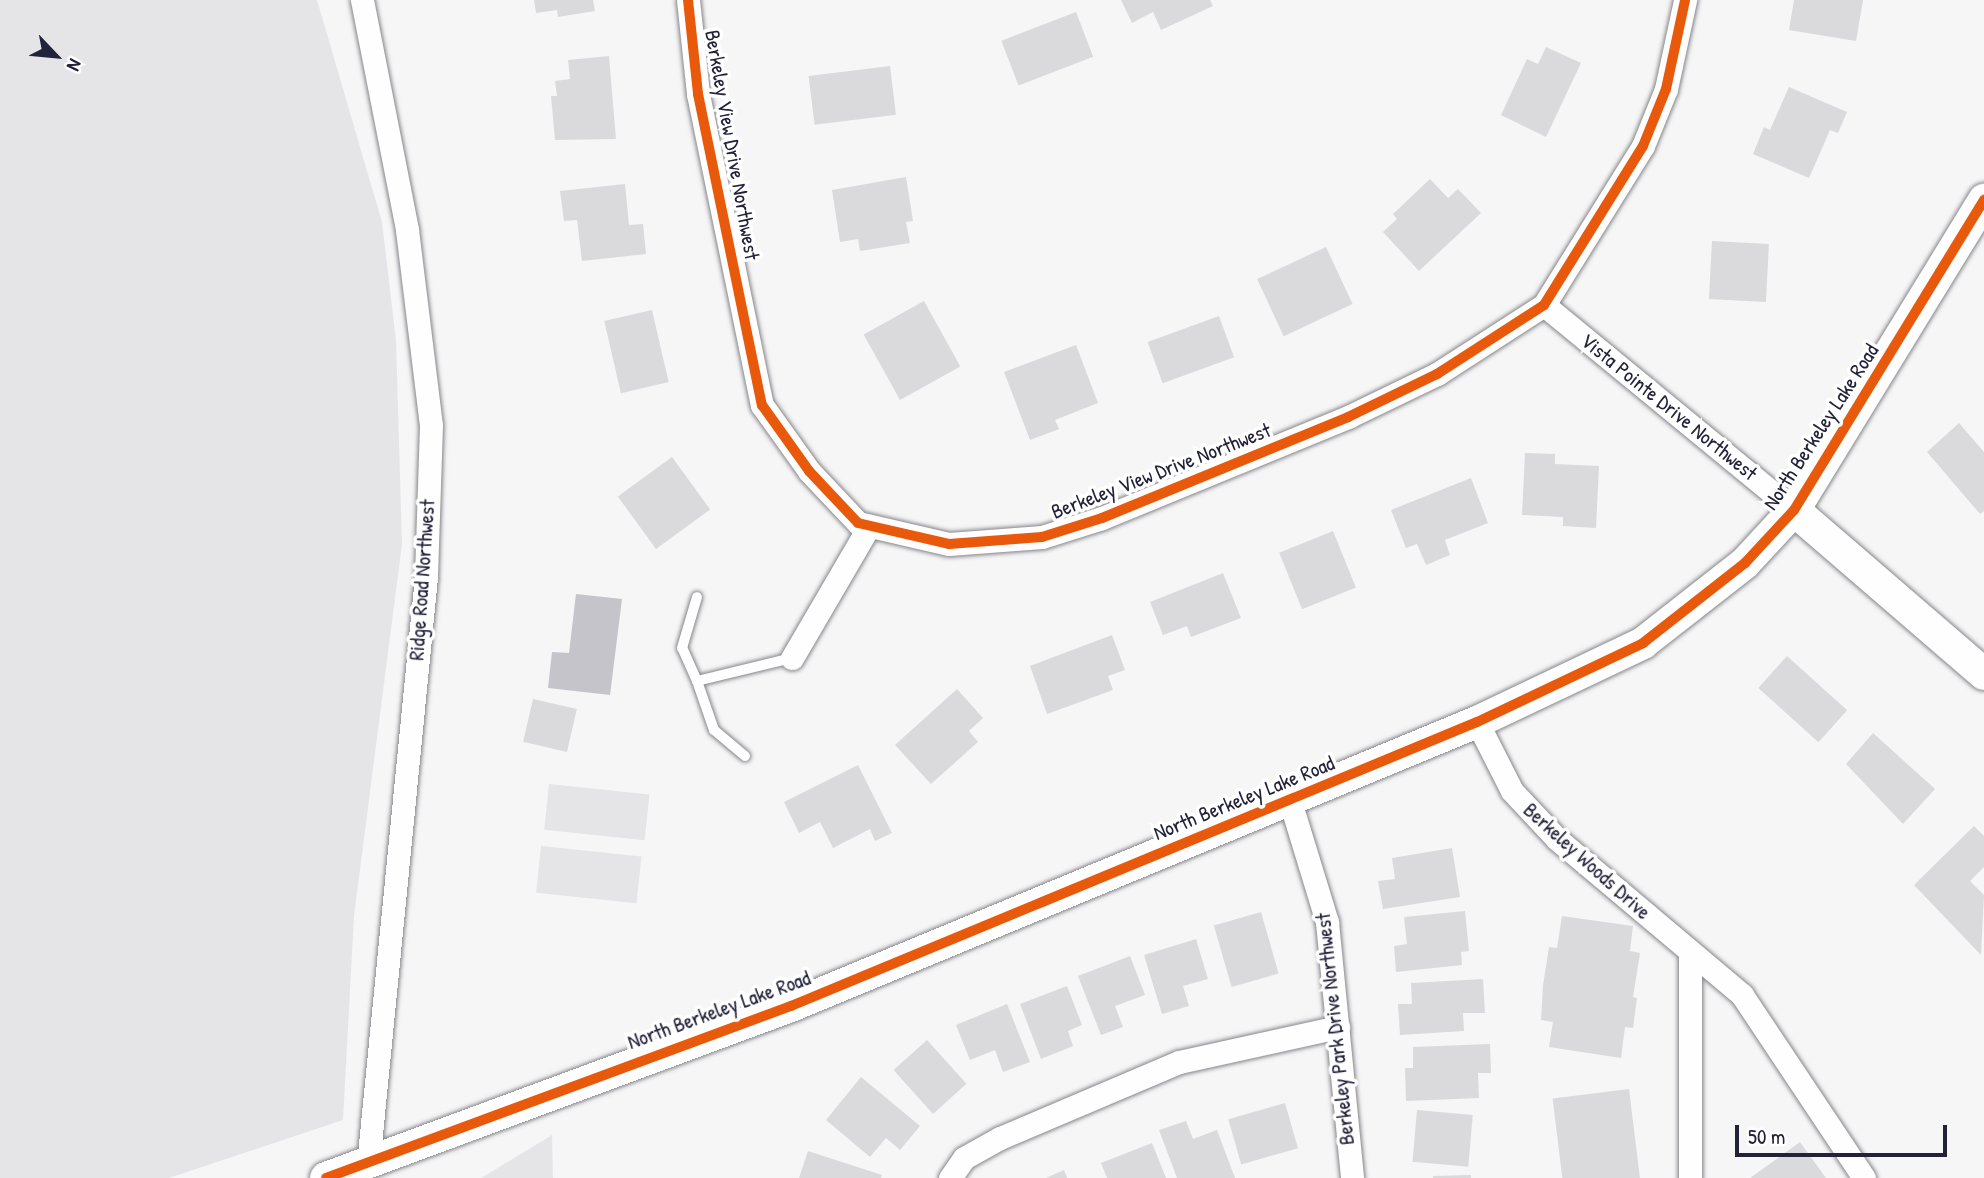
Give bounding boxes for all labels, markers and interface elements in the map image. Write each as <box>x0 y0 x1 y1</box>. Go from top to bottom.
north arrow <box>21 21 91 91</box>
street label: Berkeley View Drive Northwest <box>699 28 765 262</box>
text: N <box>61 55 89 75</box>
street label: Vista Pointe Drive Northwest <box>1576 328 1762 486</box>
street label: North Berkeley Lake Road <box>1758 339 1884 515</box>
street label: Berkeley View Drive Northwest <box>1048 418 1274 524</box>
street label: Ridge Road Northwest <box>404 499 440 661</box>
street label: North Berkeley Lake Road <box>1150 750 1338 846</box>
street label: Berkeley Woods Drive <box>1518 797 1656 925</box>
street label: Berkeley Park Drive Northwest <box>1310 912 1360 1146</box>
street label: North Berkeley Lake Road <box>624 965 814 1055</box>
scale bar <box>1739 1112 1951 1156</box>
text: 50 m <box>1748 1122 1785 1151</box>

